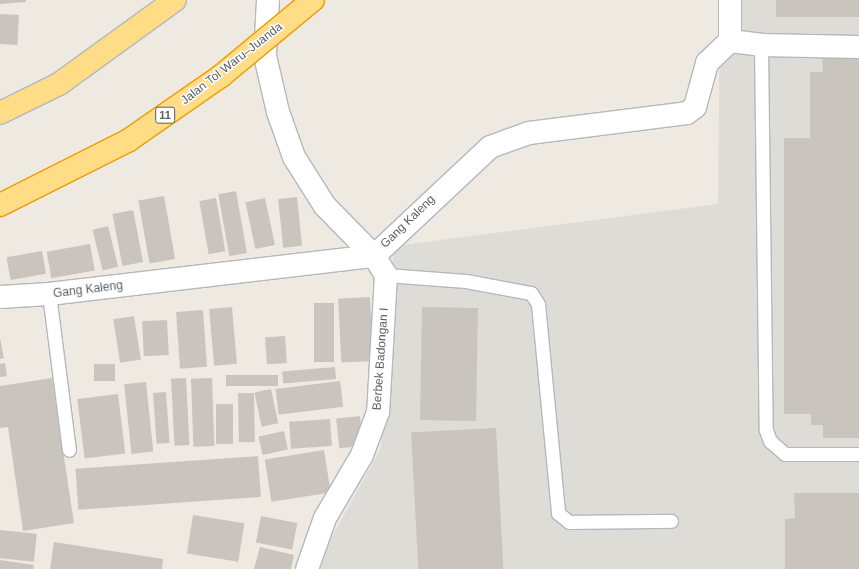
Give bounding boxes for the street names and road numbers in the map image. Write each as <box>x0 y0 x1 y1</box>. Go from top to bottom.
street label: Jalan Tol Waru–Juanda <box>178 20 286 108</box>
road number: 11 <box>155 106 175 124</box>
street label: Gang Kaleng <box>378 192 438 252</box>
street label: Gang Kaleng <box>52 279 124 301</box>
street label: Berbek Badongan I <box>370 307 392 411</box>

